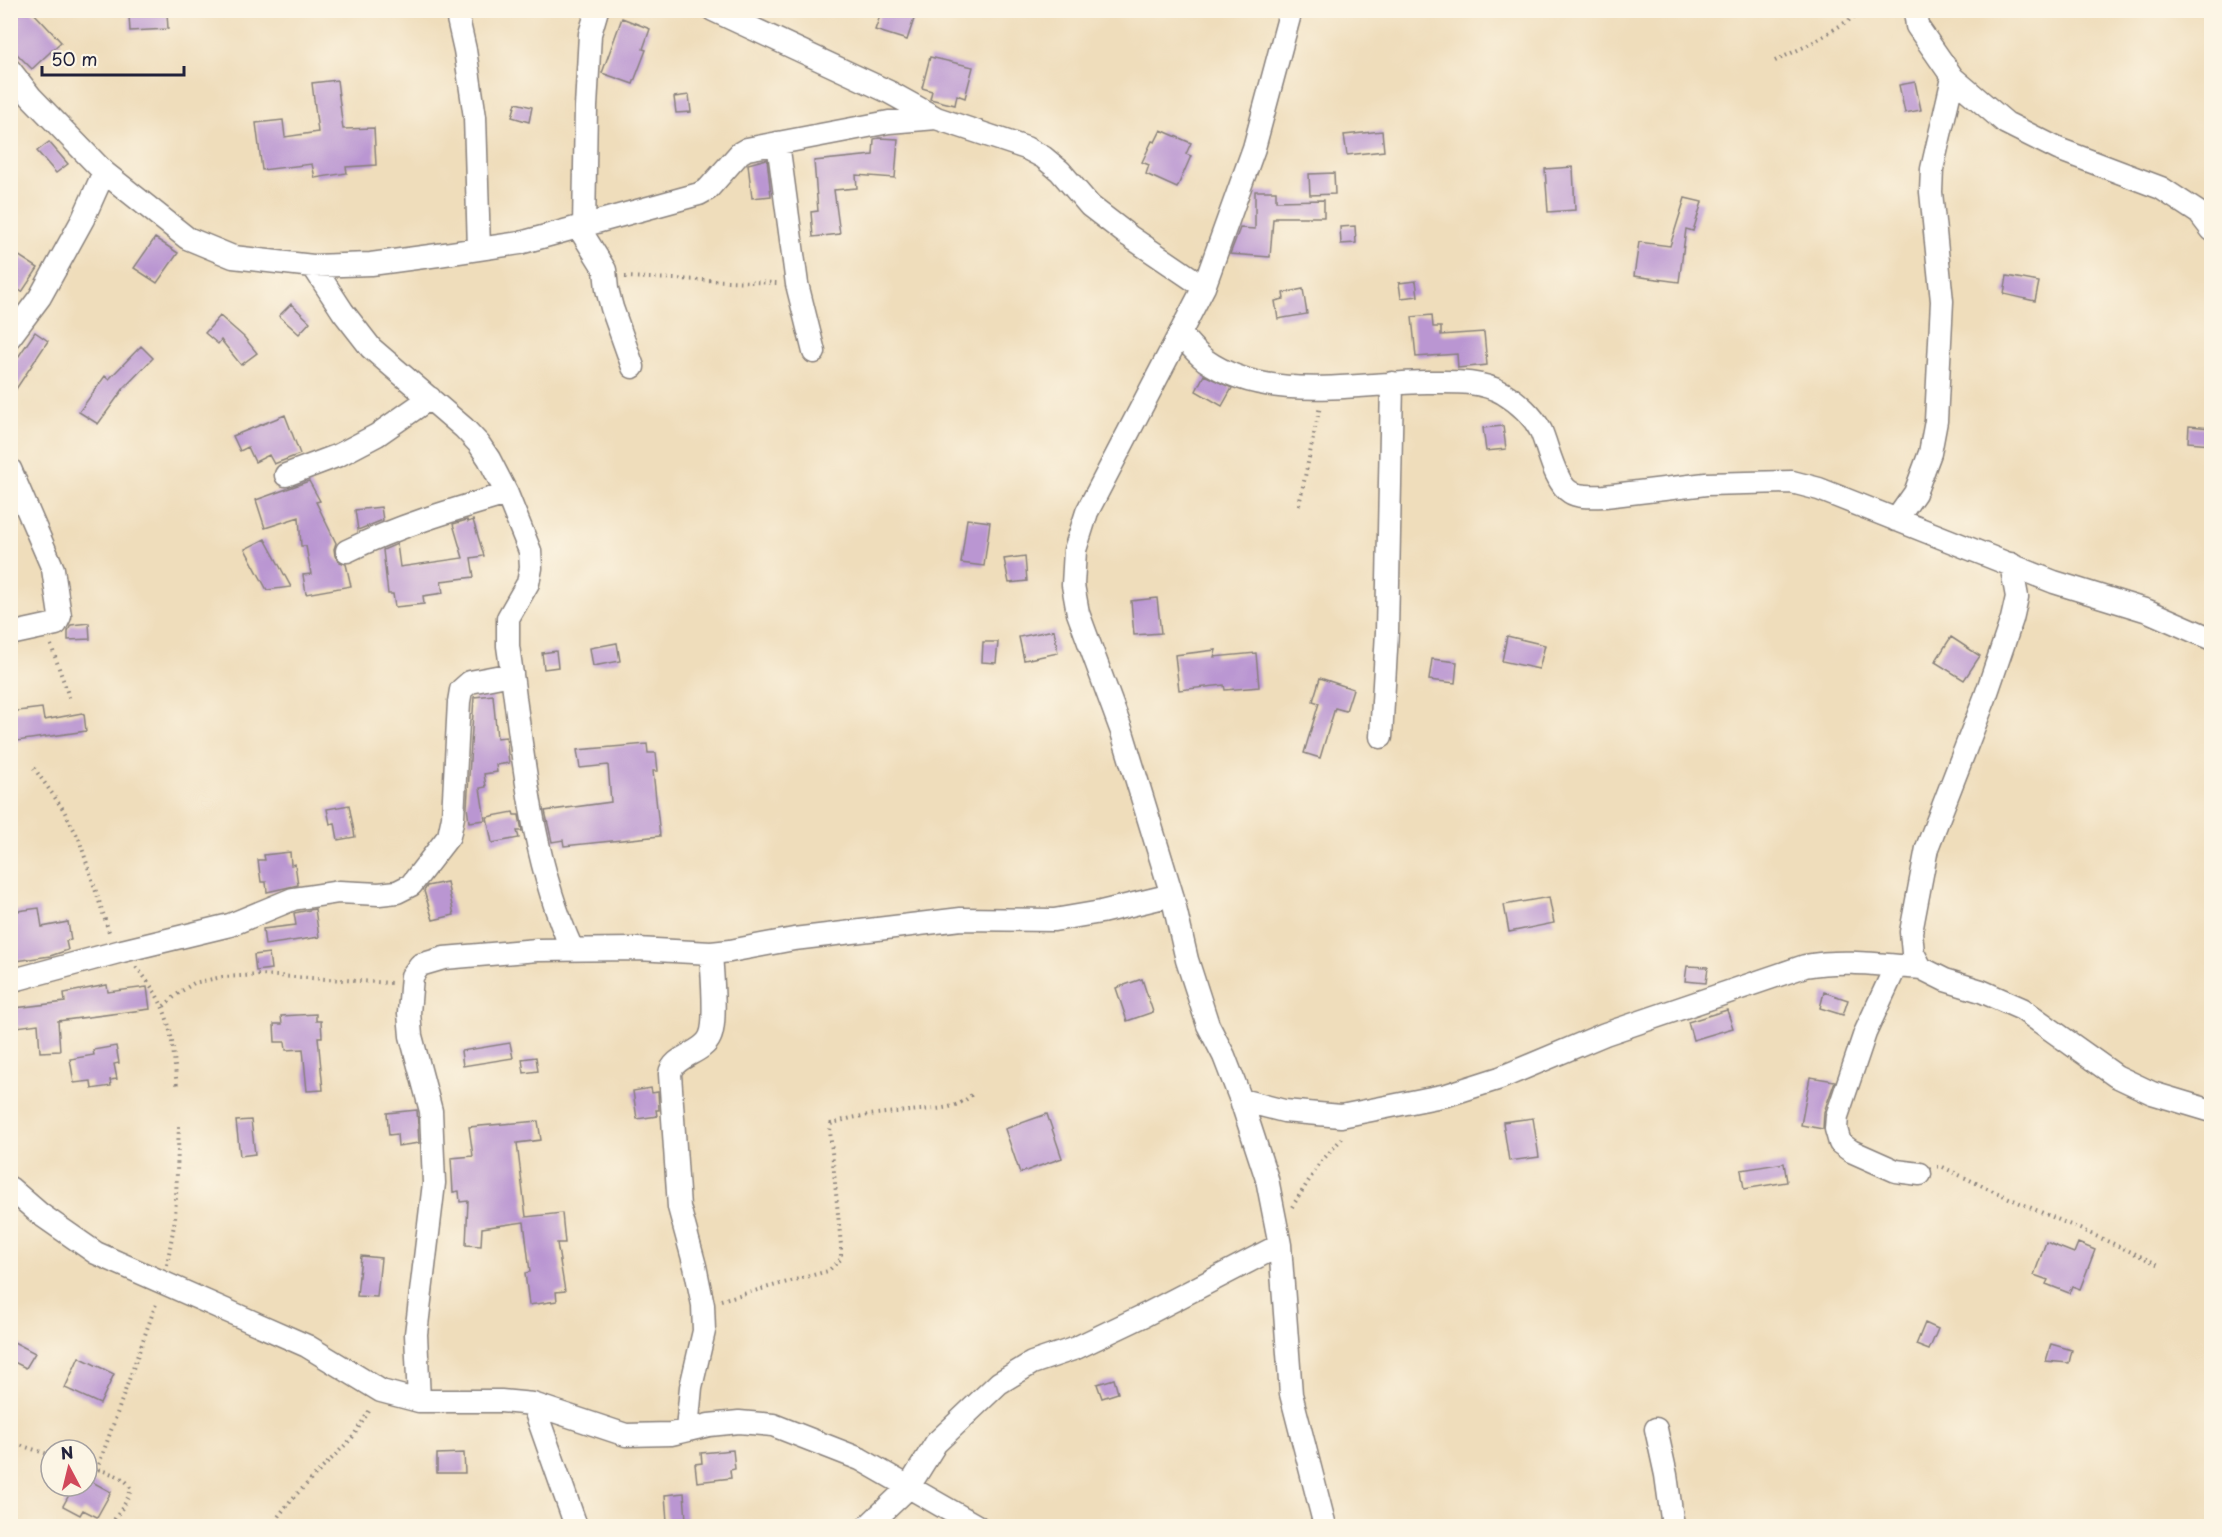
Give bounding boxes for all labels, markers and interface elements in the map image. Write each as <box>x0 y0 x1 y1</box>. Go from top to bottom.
scale bar <box>42 39 184 77</box>
text: 50 m <box>51 45 98 72</box>
north arrow <box>39 1438 99 1498</box>
text: N <box>59 1439 75 1465</box>

